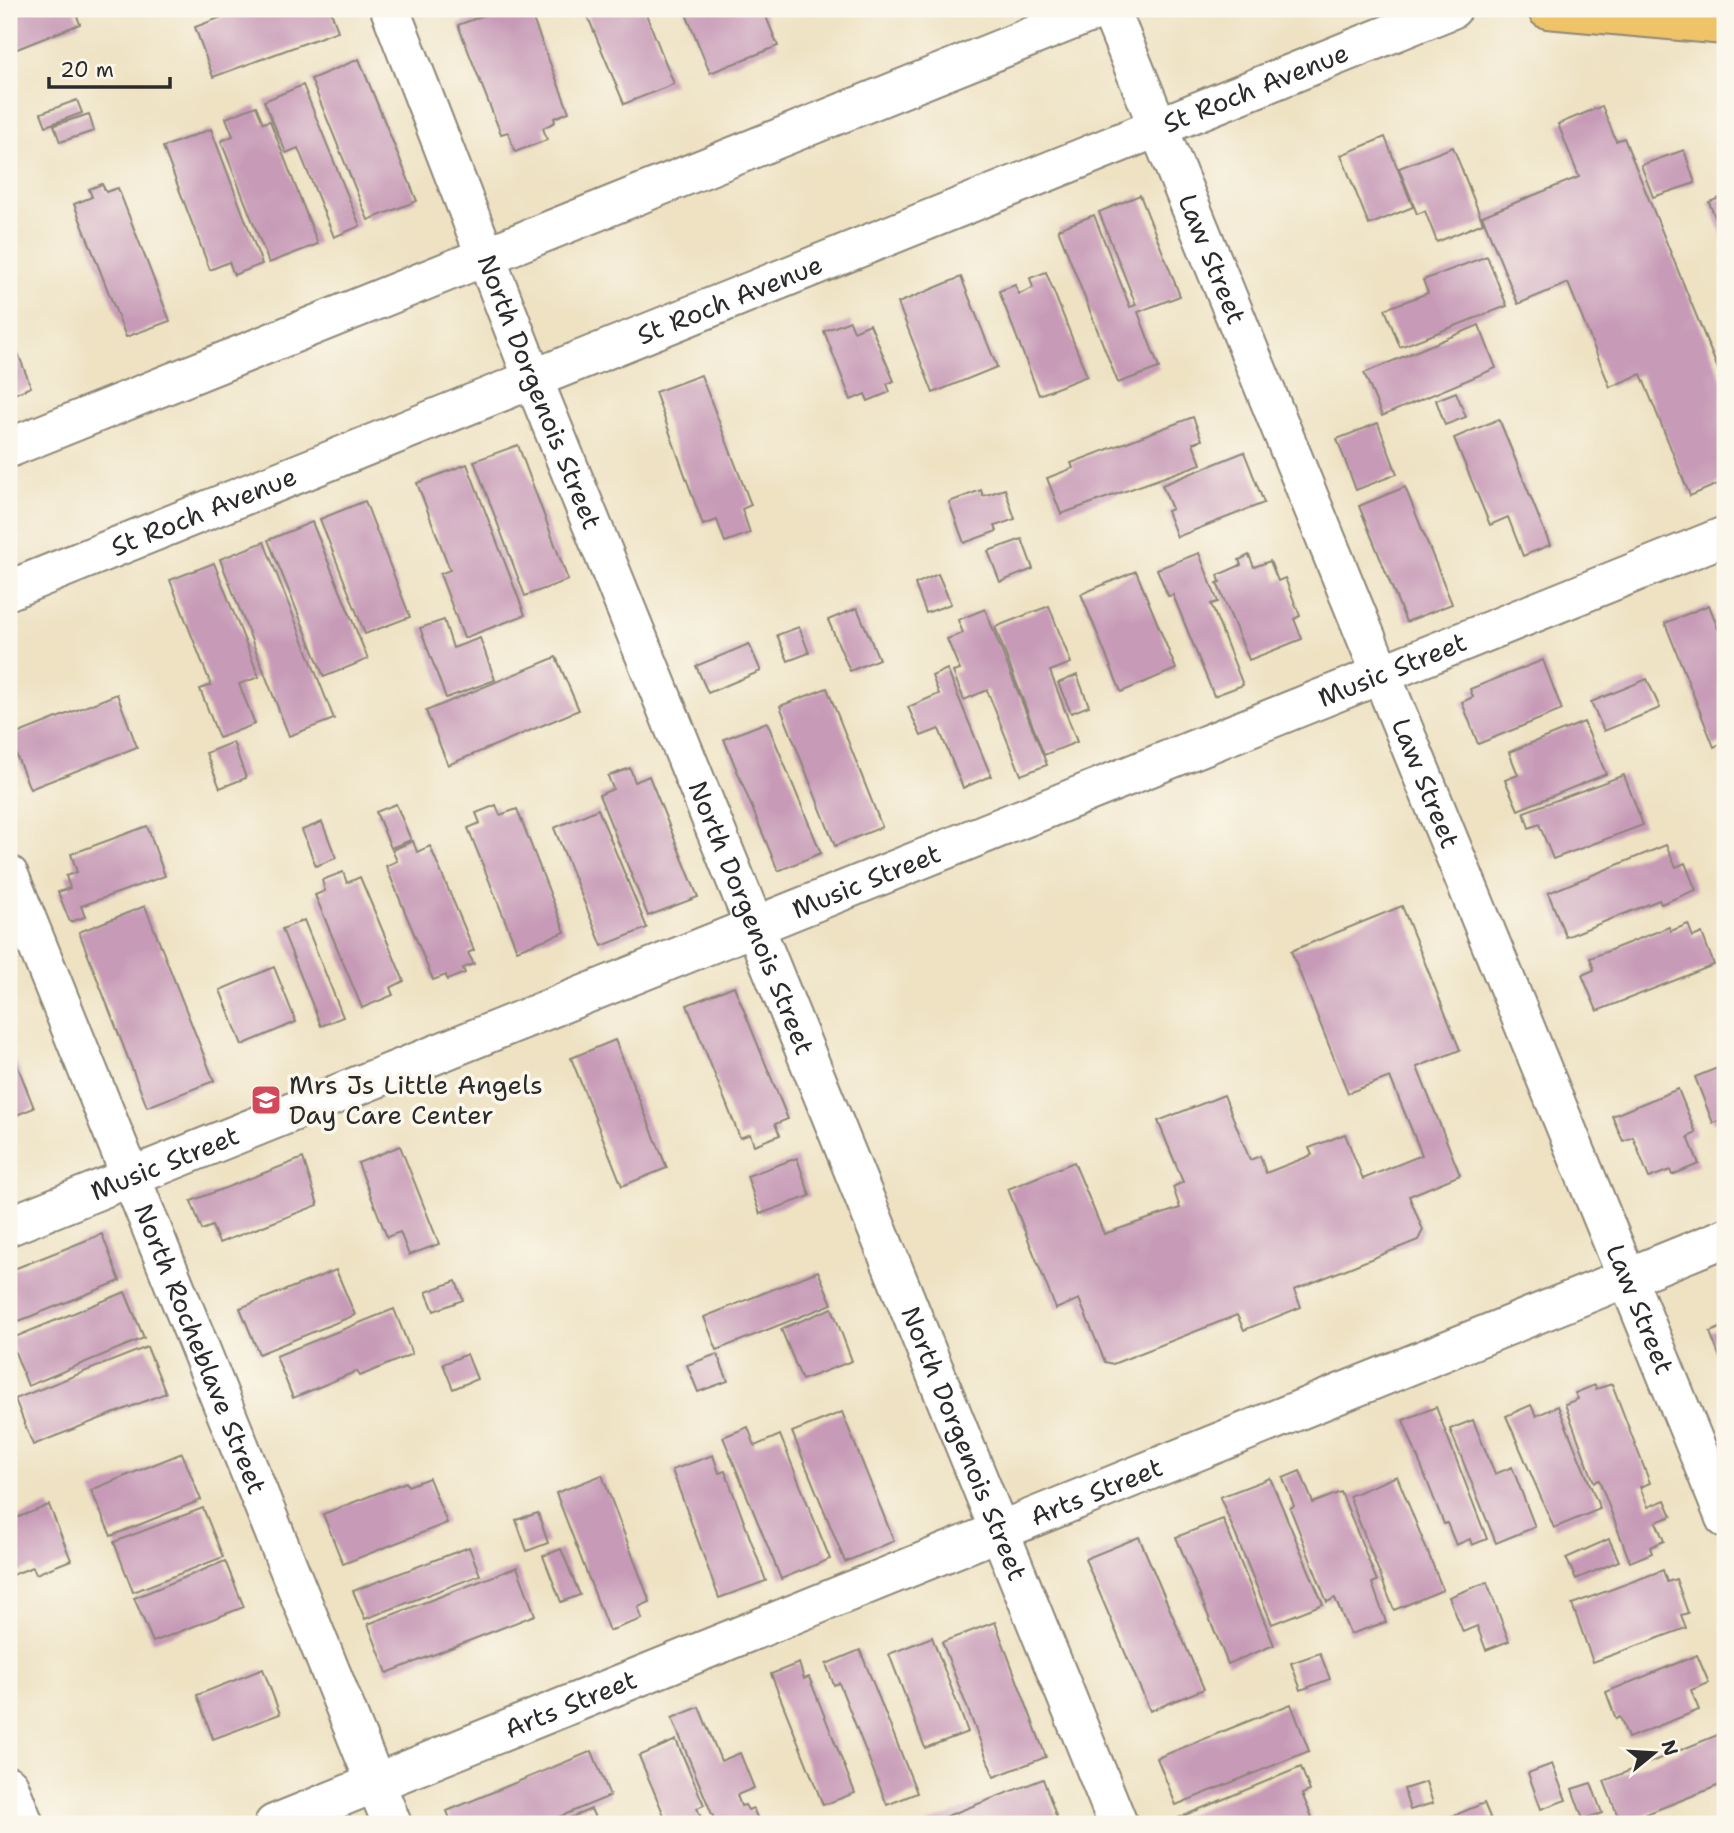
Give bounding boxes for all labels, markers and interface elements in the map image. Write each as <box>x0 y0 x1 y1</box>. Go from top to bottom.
street label: St Roch Avenue <box>1158 35 1353 141</box>
scale bar <box>49 46 170 90</box>
text: 20 m <box>60 56 114 84</box>
street label: Law Street <box>1170 189 1255 329</box>
street label: St Roch Avenue <box>632 246 828 352</box>
street label: North Dorgenois Street <box>470 249 610 534</box>
street label: St Roch Avenue <box>106 458 302 564</box>
street label: Music Street <box>1313 624 1472 715</box>
street label: Law Street <box>1384 713 1468 853</box>
street label: North Dorgenois Street <box>680 775 823 1060</box>
street label: Music Street <box>787 835 946 926</box>
place label: Mrs Js Little Angels Day Care Center <box>289 1067 543 1132</box>
school or university icon: Mrs Js Little Angels Day Care Center <box>249 1083 283 1117</box>
street label: Music Street <box>85 1117 244 1208</box>
street label: North Rocheblave Street <box>126 1198 275 1499</box>
street label: Law Street <box>1598 1239 1682 1379</box>
street label: North Dorgenois Street <box>893 1301 1036 1585</box>
street label: Arts Street <box>1025 1449 1168 1534</box>
street label: Arts Street <box>499 1661 642 1746</box>
north arrow <box>1618 1717 1688 1787</box>
text: N <box>1655 1737 1684 1759</box>

